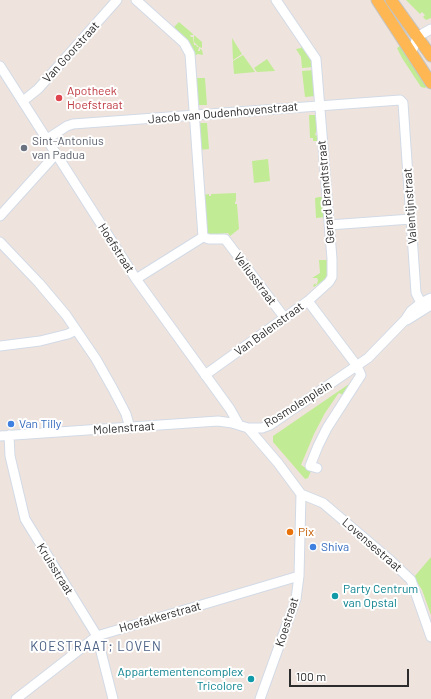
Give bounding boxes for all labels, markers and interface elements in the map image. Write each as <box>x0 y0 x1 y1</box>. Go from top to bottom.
street label: Van Goorstraat <box>40 18 102 86</box>
place label: Apotheek Hoefstraat <box>67 84 123 112</box>
marker: Apotheek Hoefstraat <box>54 93 64 103</box>
street label: Jacob van Oudenhovenstraat <box>147 99 299 127</box>
place label: Sint-Antonius van Padua <box>32 134 104 162</box>
street label: Gerard Brandtstraat <box>314 140 338 244</box>
marker: Sint-Antonius van Padua <box>19 143 29 153</box>
street label: Valentijnstraat <box>400 168 420 244</box>
street label: Hoefstraat <box>95 221 137 275</box>
street label: Veliusstraat <box>231 250 279 308</box>
street label: Van Balenstraat <box>232 299 306 359</box>
street label: Rosmolenplein <box>262 378 334 430</box>
place label: Van Tilly <box>19 417 61 431</box>
marker: Van Tilly <box>6 419 16 429</box>
street label: Molenstraat <box>93 419 155 437</box>
street label: Lovensestraat <box>339 515 405 575</box>
place label: Pix <box>298 525 314 539</box>
marker: Pix <box>285 527 295 537</box>
place label: Shiva <box>321 540 349 554</box>
street label: Kruisstraat <box>34 541 76 597</box>
marker: Shiva <box>308 542 318 552</box>
place label: Party Centrum van Opstal <box>343 582 418 610</box>
marker: Party Centrum van Opstal <box>330 591 340 601</box>
street label: Koestraat <box>272 596 302 648</box>
street label: Hoefakkerstraat <box>117 598 203 636</box>
district label: KOESTRAAT; LOVEN <box>30 639 162 655</box>
scale bar <box>291 661 411 687</box>
place label: Appartementencomplex Tricolore <box>118 665 243 693</box>
text: 100 m <box>296 669 326 683</box>
marker: Appartementencomplex Tricolore <box>246 674 256 684</box>

